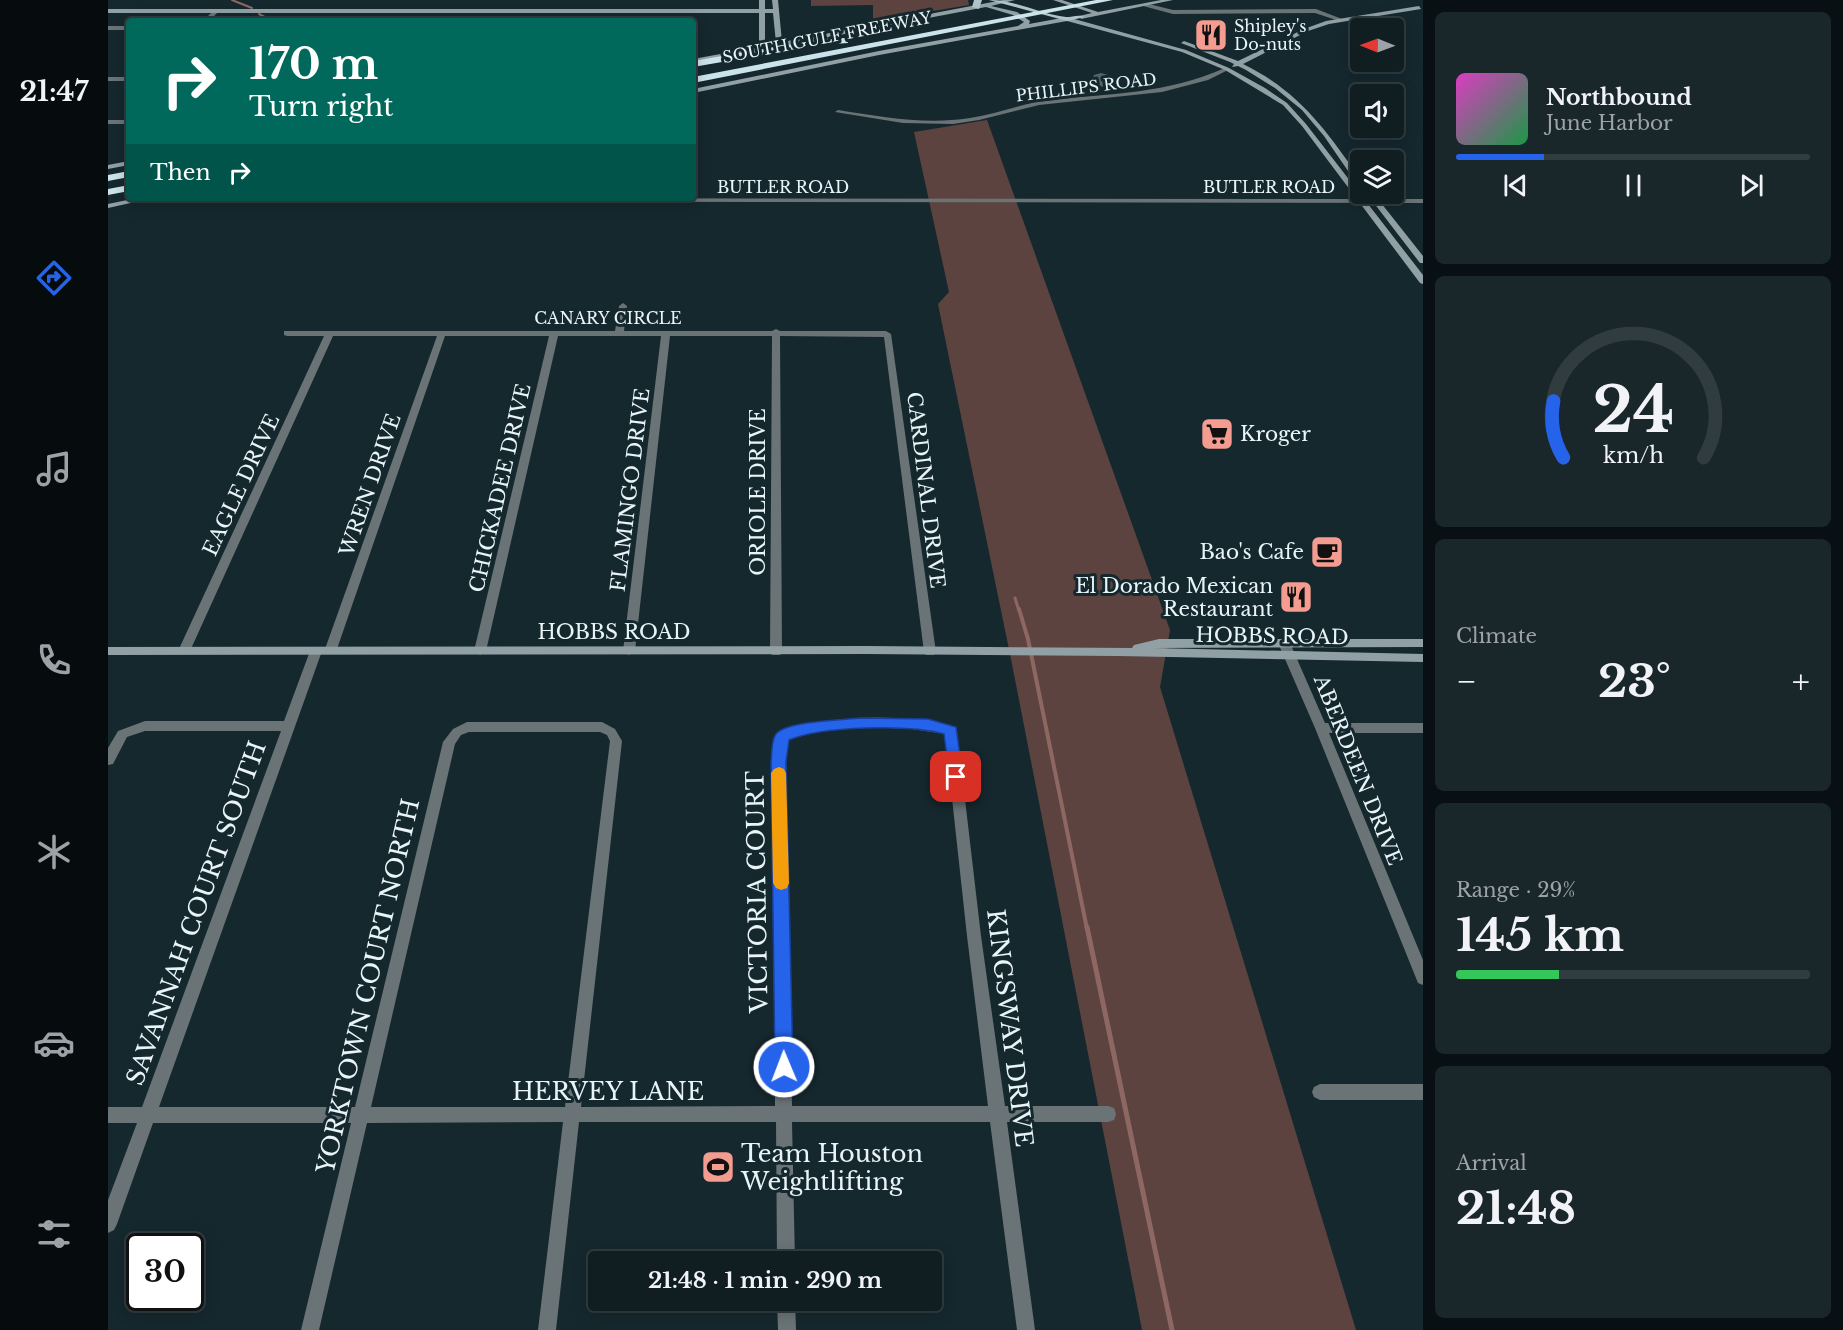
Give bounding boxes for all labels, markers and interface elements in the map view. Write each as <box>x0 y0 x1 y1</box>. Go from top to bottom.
street label: SOUTH GULF FREEWAY <box>721 7 934 67</box>
place label: Shipley's Do-nuts <box>1234 16 1307 54</box>
restaurant icon: Shipley's Do-nuts <box>1193 17 1229 53</box>
north arrow <box>1350 18 1404 72</box>
map controls <box>1350 18 1404 204</box>
text: 170 m <box>249 38 378 90</box>
icon: right <box>150 42 228 120</box>
street label: PHILLIPS ROAD <box>1014 68 1158 106</box>
text: 21:47 <box>20 75 88 108</box>
button: sound <box>1350 84 1404 138</box>
text: Northbound <box>1546 84 1692 111</box>
text: Turn right <box>249 90 393 123</box>
text: June Harbor <box>1546 111 1673 135</box>
button: layers <box>1350 150 1404 204</box>
icon: right <box>223 156 256 189</box>
text: Then <box>150 159 211 186</box>
icon: previous <box>1499 169 1532 202</box>
icon: pause <box>1617 169 1650 202</box>
icon: next <box>1735 169 1768 202</box>
street label: BUTLER ROAD <box>717 177 849 197</box>
street label: BUTLER ROAD <box>1203 177 1335 197</box>
icon: directions <box>33 257 75 299</box>
street label: CANARY CIRCLE <box>534 308 682 328</box>
text: 24 <box>1592 372 1674 450</box>
street label: CHICKADEE DRIVE <box>464 381 536 595</box>
street label: FLAMINGO DRIVE <box>606 387 654 593</box>
street label: CARDINAL DRIVE <box>902 390 950 590</box>
street label: ORIOLE DRIVE <box>746 408 770 576</box>
street label: EAGLE DRIVE <box>198 410 284 560</box>
street label: WREN DRIVE <box>334 411 406 560</box>
supermarket icon: Kroger <box>1199 416 1235 452</box>
place label: Kroger <box>1240 422 1311 446</box>
text: km/h <box>1603 443 1664 470</box>
icon: music <box>33 448 75 490</box>
cafe icon: Bao's Cafe <box>1309 534 1345 570</box>
place label: Bao's Cafe <box>1199 540 1304 564</box>
place label: El Dorado Mexican Restaurant <box>1075 574 1273 621</box>
restaurant icon: El Dorado Mexican Restaurant <box>1278 579 1314 615</box>
street label: HOBBS ROAD <box>538 620 690 644</box>
street label: HOBBS ROAD <box>1195 623 1349 649</box>
text: Climate <box>1456 624 1537 648</box>
icon: phone <box>33 639 75 681</box>
text: 23° <box>1598 653 1671 709</box>
text: − <box>1456 661 1477 702</box>
text: + <box>1792 661 1810 702</box>
street label: ABERDEEN DRIVE <box>1309 671 1407 869</box>
street label: SAVANNAH COURT SOUTH <box>120 737 272 1089</box>
pin <box>930 751 981 802</box>
icon: arrive <box>939 760 972 793</box>
street label: VICTORIA COURT <box>740 771 774 1014</box>
street label: YORKTOWN COURT NORTH <box>310 796 425 1177</box>
icon: climate <box>33 831 75 873</box>
text: Range · 29% <box>1456 878 1576 902</box>
text: 145 km <box>1456 907 1624 963</box>
street label: KINGSWAY DRIVE <box>981 908 1039 1148</box>
icon: car <box>33 1022 75 1064</box>
position arrow <box>752 1035 816 1099</box>
street label: HERVEY LANE <box>512 1077 704 1106</box>
place label: Team Houston Weightlifting <box>740 1139 923 1196</box>
sports icon: Team Houston Weightlifting <box>700 1149 736 1185</box>
text: Arrival <box>1456 1151 1527 1175</box>
text: 21:48 <box>1456 1180 1576 1236</box>
icon: filters <box>33 1213 75 1255</box>
speed limit sign: 30 <box>126 1233 204 1311</box>
text: 21:48 · 1 min · 290 m <box>648 1267 882 1294</box>

